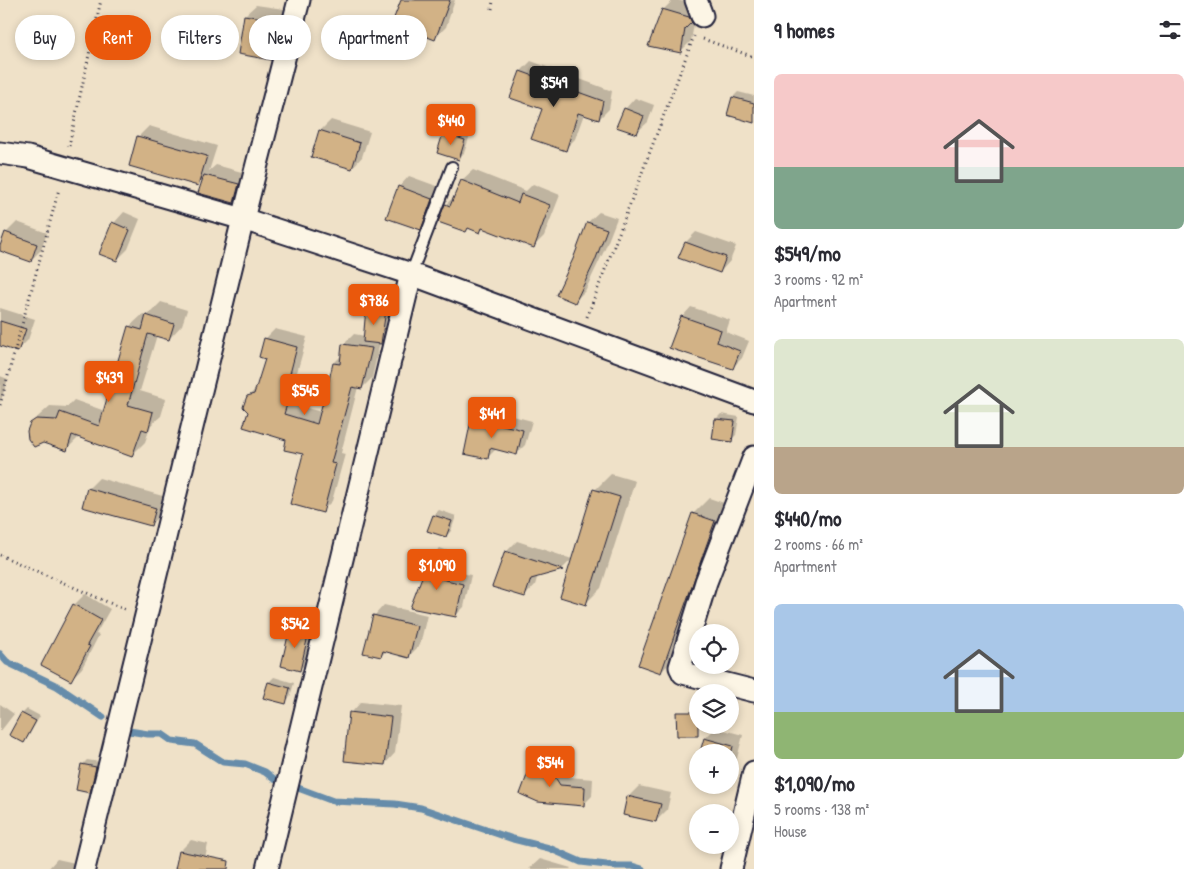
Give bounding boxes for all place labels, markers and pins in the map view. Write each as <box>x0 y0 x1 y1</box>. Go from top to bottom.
pin: $549 <box>524 66 584 108</box>
pin: $440 <box>421 104 481 146</box>
pin: $786 <box>344 284 404 326</box>
pin: $439 <box>79 360 139 403</box>
pin: $545 <box>275 374 335 416</box>
pin: $441 <box>462 396 522 439</box>
pin: $1,090 <box>396 548 478 591</box>
pin: $542 <box>265 606 325 649</box>
pin: $544 <box>520 746 580 788</box>

